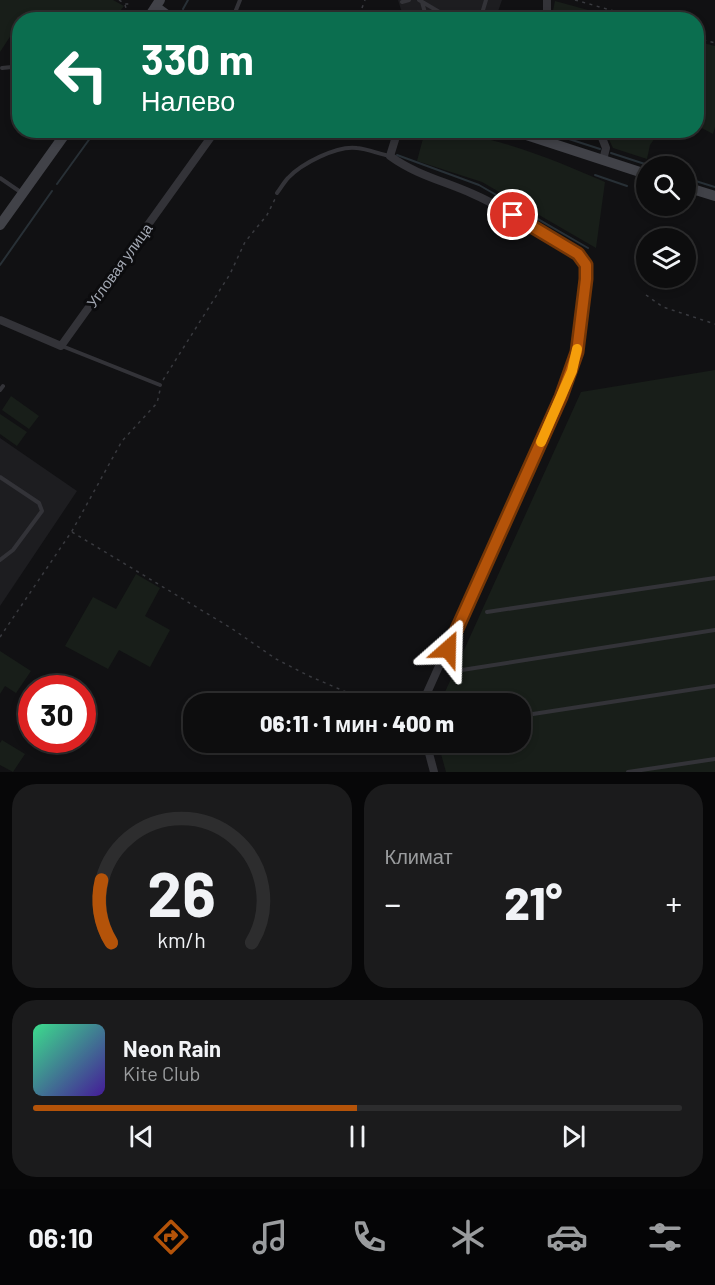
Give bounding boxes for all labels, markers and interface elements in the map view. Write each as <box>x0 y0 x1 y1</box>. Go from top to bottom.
text: 330 m <box>141 33 254 83</box>
icon: left <box>42 36 120 114</box>
text: Налево <box>141 84 235 116</box>
map controls <box>636 156 696 288</box>
button: search <box>636 156 696 216</box>
pin <box>487 189 538 240</box>
icon: arrive <box>496 198 529 231</box>
street label: Угловая улица <box>82 219 156 311</box>
button: layers <box>636 228 696 288</box>
position arrow <box>416 617 480 681</box>
speed limit sign: 30 <box>18 675 96 753</box>
text: 06:11 · 1 мин · 400 m <box>260 710 454 736</box>
text: Климат <box>385 844 453 868</box>
text: 26 <box>148 855 216 929</box>
text: 21° <box>504 875 562 929</box>
text: − <box>385 883 401 923</box>
text: + <box>665 883 682 923</box>
text: km/h <box>157 927 206 952</box>
text: Neon Rain <box>123 1035 221 1061</box>
text: Kite Club <box>123 1061 200 1085</box>
icon: previous <box>125 1120 158 1153</box>
icon: pause <box>341 1120 374 1153</box>
icon: next <box>557 1120 590 1153</box>
icon: directions <box>150 1216 192 1258</box>
icon: music <box>249 1216 291 1258</box>
icon: phone <box>348 1216 390 1258</box>
icon: climate <box>447 1216 489 1258</box>
icon: car <box>546 1216 588 1258</box>
icon: filters <box>644 1216 686 1258</box>
text: 06:10 <box>28 1221 93 1253</box>

